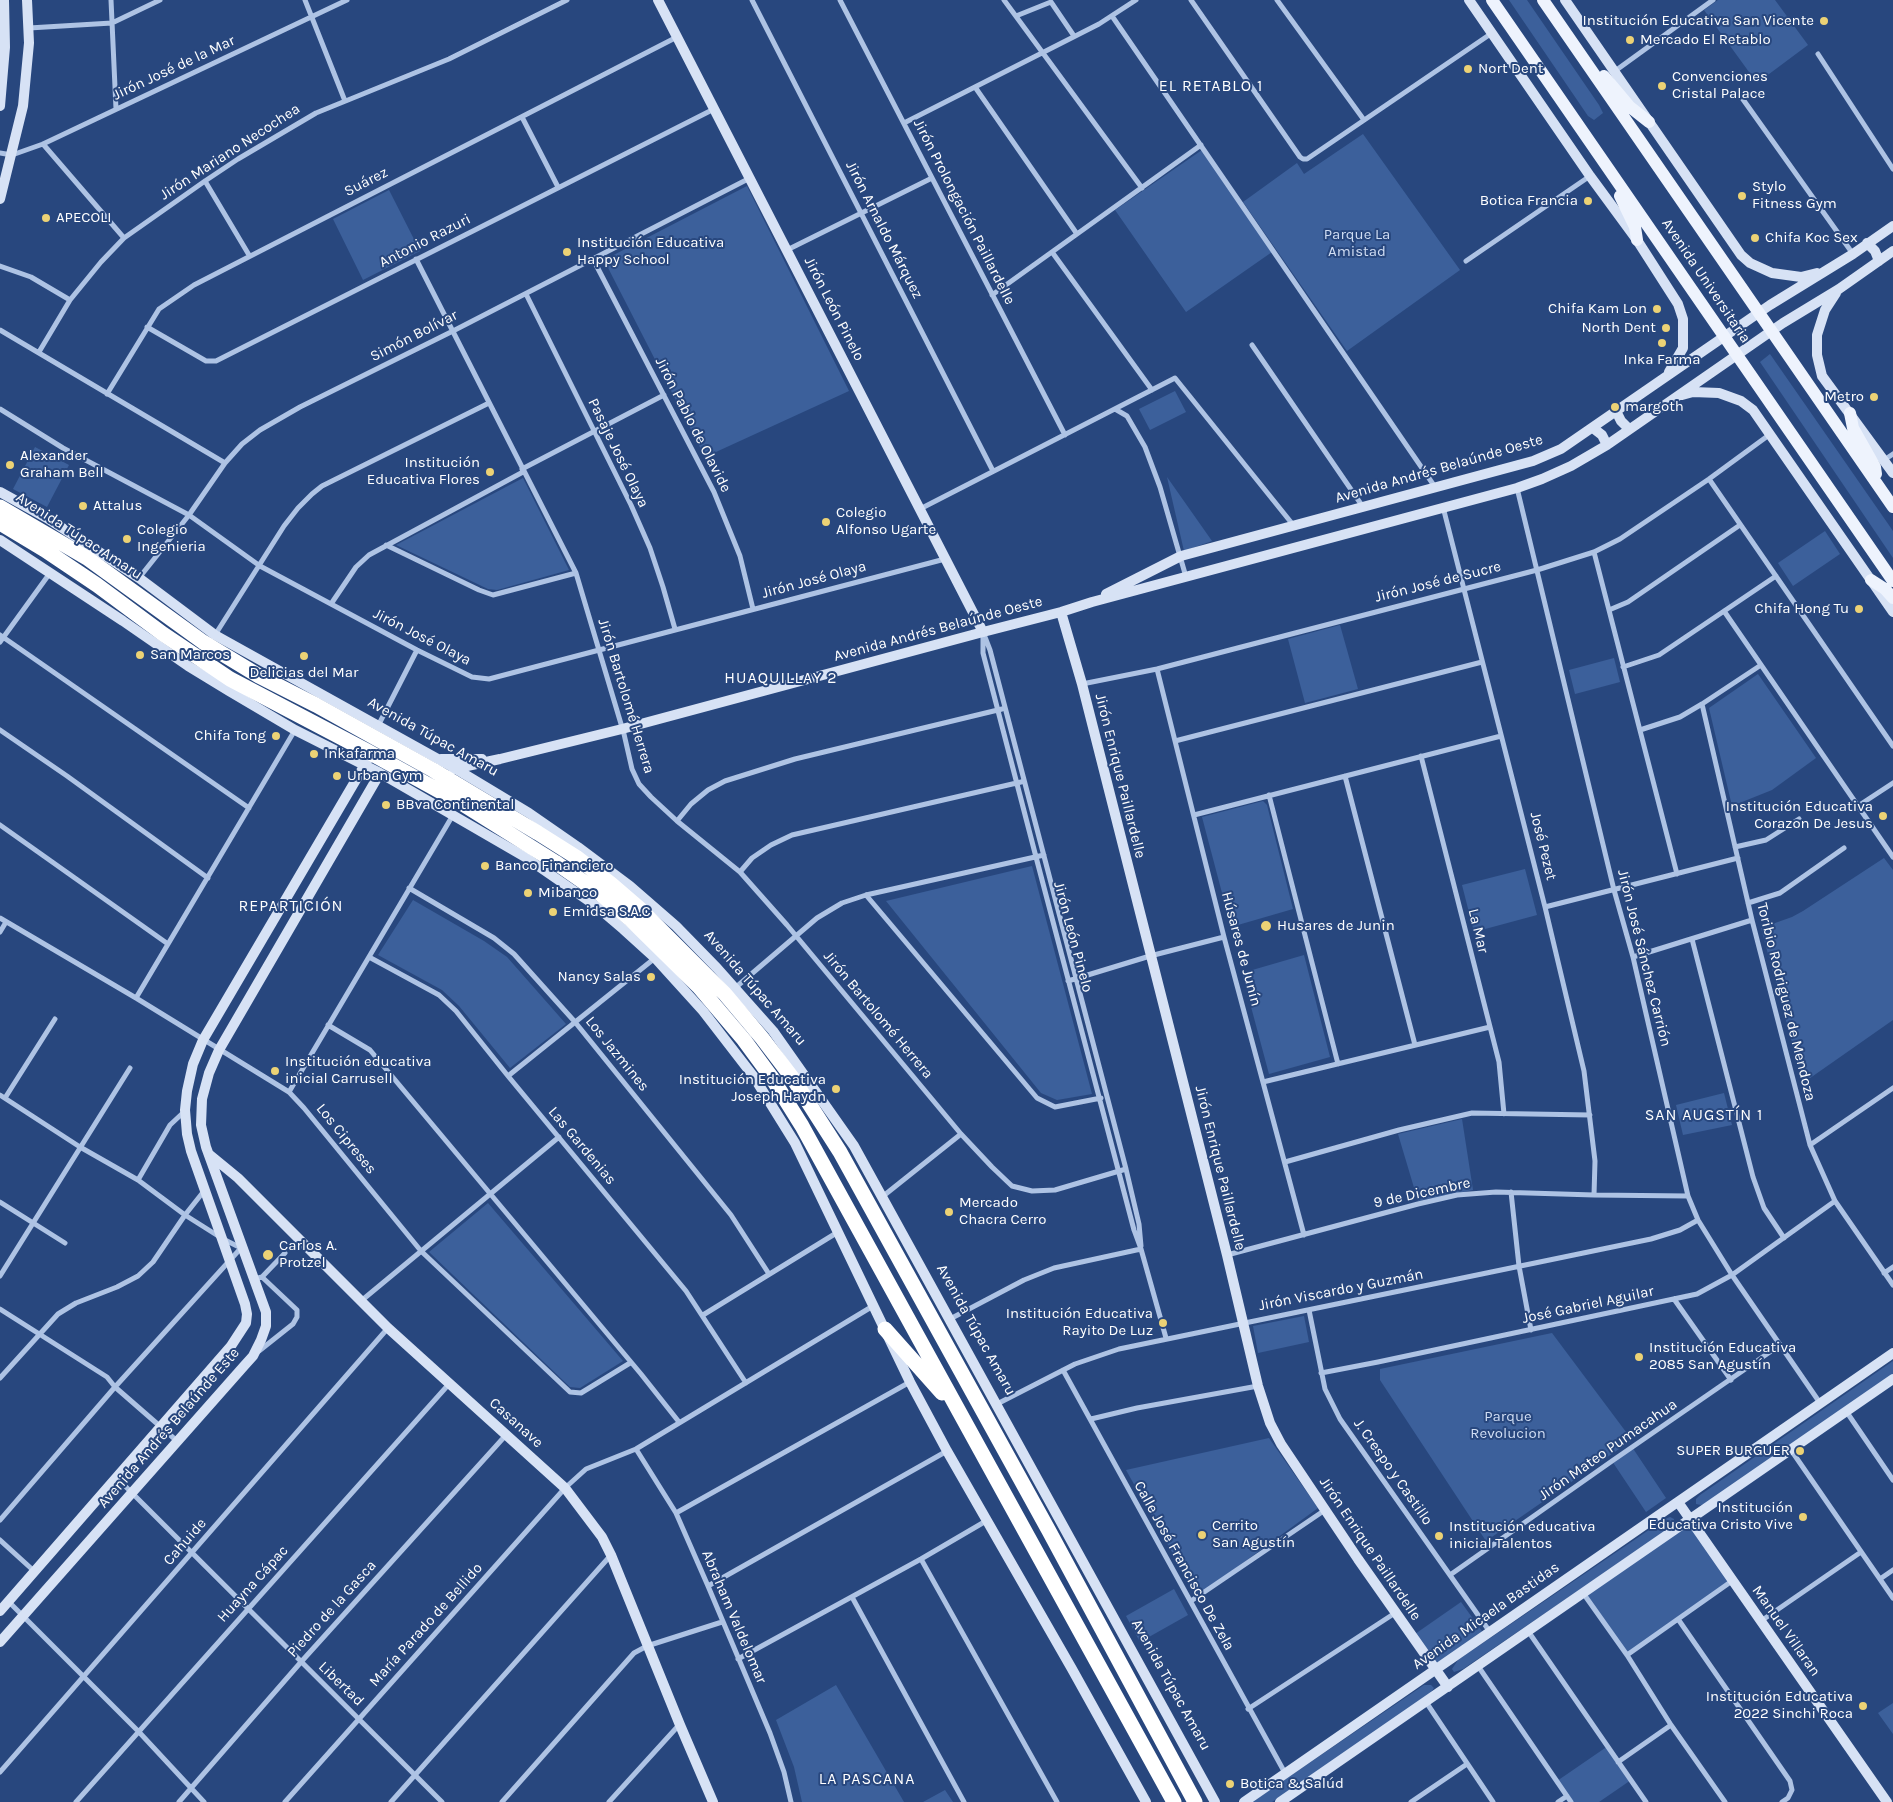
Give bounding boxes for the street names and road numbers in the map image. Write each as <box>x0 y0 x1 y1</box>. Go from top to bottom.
street label: Jirón José de la Mar <box>110 32 238 104</box>
street label: Jirón Mariano Necochea <box>157 100 303 204</box>
street label: Jirón Prolongación Paillardelle <box>909 116 1019 308</box>
street label: Jirón Arnaldo Márquez <box>841 158 927 302</box>
street label: Suárez <box>341 163 391 201</box>
street label: Antonio Razuri <box>376 210 474 272</box>
street label: Avenida Universitaria <box>1658 215 1754 347</box>
street label: Jirón León Pinelo <box>800 254 868 364</box>
street label: Simón Bolívar <box>367 306 461 366</box>
street label: Jirón Pablo de Olavide <box>651 355 735 495</box>
street label: Pasaje José Olaya <box>584 395 652 511</box>
street label: Avenida Andrés Belaúnde Oeste <box>1333 431 1545 507</box>
street label: Avenida Túpac Amaru <box>12 488 146 584</box>
street label: Jirón José Olaya <box>760 557 868 603</box>
street label: Jirón José de Sucre <box>1373 558 1503 606</box>
street label: Avenida Andrés Belaúnde Oeste <box>832 592 1044 666</box>
street label: Jirón José Olaya <box>370 605 474 669</box>
street label: Jirón Bartolomé Herrera <box>594 616 658 776</box>
street label: Jirón Enrique Paillardelle <box>1091 692 1149 860</box>
street label: Avenida Túpac Amaru <box>364 693 502 781</box>
street label: José Pezet <box>1526 810 1560 882</box>
street label: Jirón José Sánchez Carrión <box>1613 868 1675 1048</box>
street label: Jirón León Pinelo <box>1050 880 1096 994</box>
street label: Húsares de Junín <box>1217 890 1265 1008</box>
street label: Toribio Rodriguez de Mendoza <box>1753 901 1819 1103</box>
street label: La Mar <box>1464 907 1492 955</box>
street label: Avenida Túpac Amaru <box>700 927 810 1049</box>
street label: Jirón Bartolomé Herrera <box>819 947 937 1083</box>
street label: Los Jazmines <box>581 1013 653 1095</box>
street label: Jirón Enrique Paillardelle <box>1191 1084 1249 1252</box>
street label: Los Cipreses <box>312 1100 380 1178</box>
street label: Las Gardenias <box>544 1103 620 1189</box>
street label: 9 de Dicembre <box>1372 1174 1472 1212</box>
street label: Avenida Túpac Amaru <box>932 1261 1020 1399</box>
street label: Jirón Viscardo y Guzmán <box>1257 1265 1425 1315</box>
street label: José Gabriel Aguilar <box>1521 1282 1655 1328</box>
street label: Avenida Andrés Belaúnde Este <box>95 1344 243 1512</box>
street label: Casanave <box>485 1394 547 1452</box>
street label: Jirón Mateo Pumacahua <box>1535 1395 1681 1505</box>
street label: J. Crespo y Castillo <box>1350 1415 1436 1529</box>
street label: Jirón Enrique Paillardelle <box>1315 1474 1425 1624</box>
street label: Calle José Francisco De Zela <box>1130 1478 1238 1654</box>
street label: Cahuide <box>160 1515 210 1569</box>
street label: Huayna Cápac <box>214 1542 292 1626</box>
street label: Abraham Valdelomar <box>698 1548 770 1686</box>
street label: Piedro de la Gasca <box>284 1557 380 1661</box>
street label: Avenida Micaela Bastidas <box>1409 1558 1563 1674</box>
street label: María Parado de Bellido <box>366 1559 486 1691</box>
street label: Manuel Villaran <box>1748 1582 1824 1680</box>
street label: Avenida Túpac Amaru <box>1127 1616 1215 1754</box>
street label: Libertad <box>315 1658 367 1710</box>

